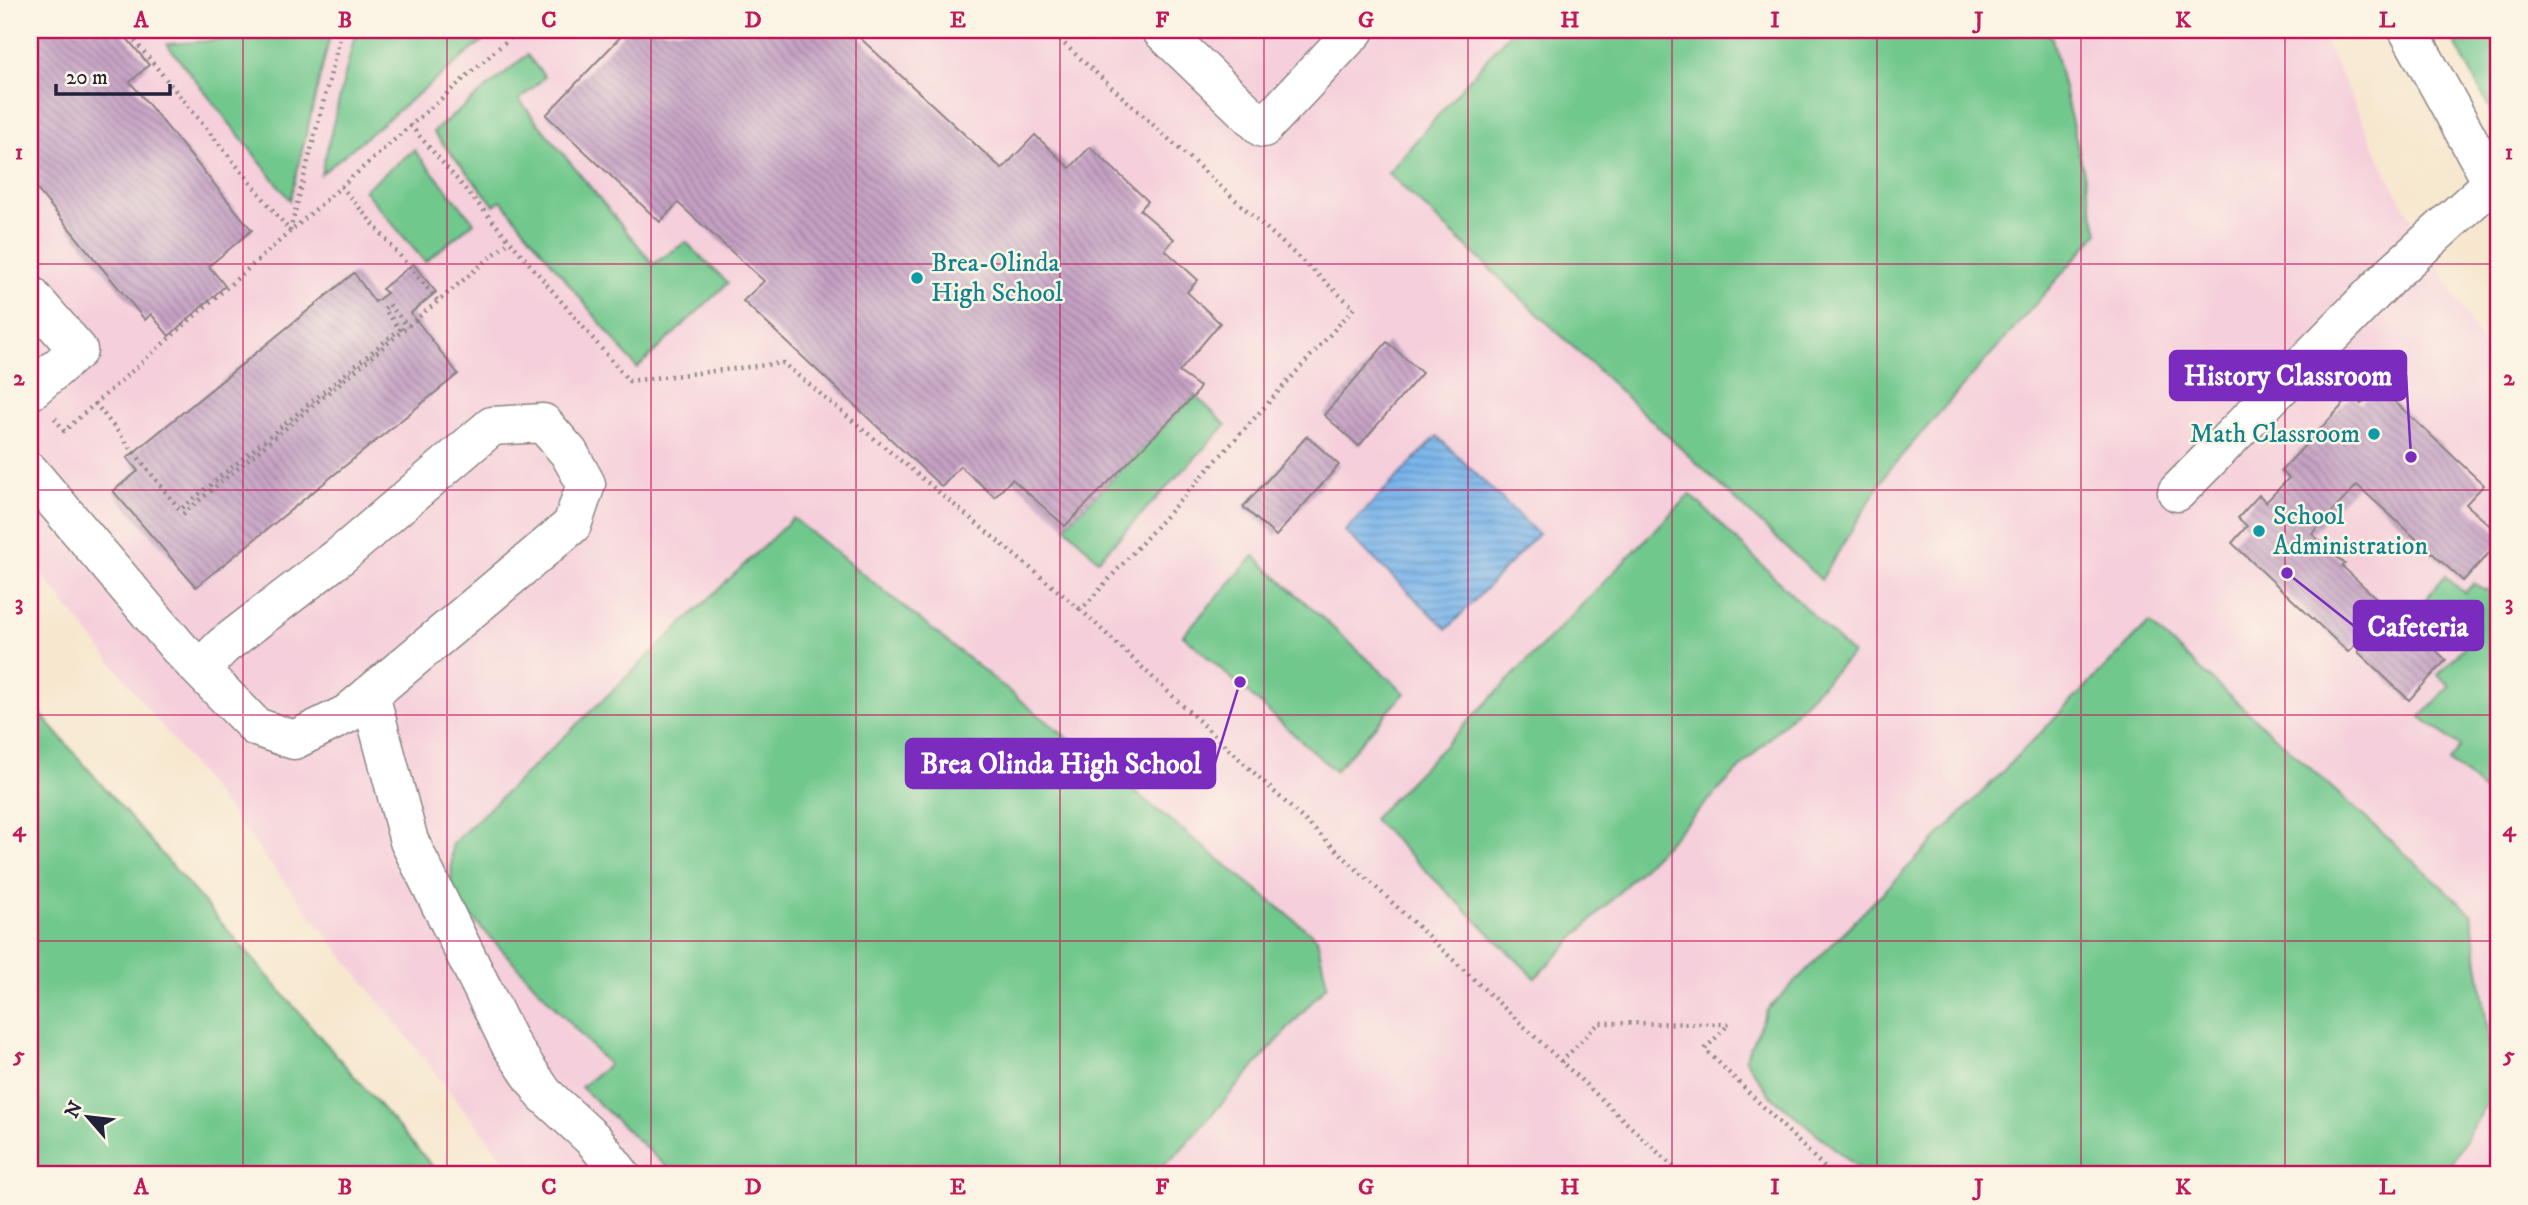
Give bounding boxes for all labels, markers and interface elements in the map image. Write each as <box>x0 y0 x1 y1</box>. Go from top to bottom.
text: A <box>133 6 150 35</box>
text: B <box>338 6 352 35</box>
text: C <box>541 6 557 35</box>
text: D <box>744 6 762 35</box>
text: E <box>950 6 966 35</box>
text: F <box>1155 6 1170 35</box>
text: G <box>1358 6 1374 35</box>
text: H <box>1560 6 1580 35</box>
text: I <box>1770 6 1780 35</box>
text: J <box>1971 6 1984 35</box>
text: K <box>2175 6 2192 35</box>
text: L <box>2379 6 2396 35</box>
scale bar <box>56 52 170 96</box>
text: 20 m <box>66 65 108 91</box>
text: 1 <box>15 138 23 167</box>
text: 1 <box>2505 138 2513 167</box>
place label: Brea-Olinda High School <box>931 247 1063 310</box>
marker: Brea-Olinda High School <box>909 270 925 286</box>
callout: History Classroom <box>2170 351 2406 400</box>
text: History Classroom <box>2184 359 2392 394</box>
text: 2 <box>13 364 25 393</box>
text: 2 <box>2503 364 2515 393</box>
place label: Math Classroom <box>2190 418 2360 451</box>
marker: Math Classroom <box>2366 426 2382 442</box>
place label: School Administration <box>2273 500 2428 563</box>
marker: School Administration <box>2251 523 2267 539</box>
text: 3 <box>15 589 23 618</box>
text: 3 <box>2505 589 2513 618</box>
callout: Cafeteria <box>2354 601 2483 650</box>
text: Cafeteria <box>2367 610 2470 645</box>
callout: Brea Olinda High School <box>906 739 1215 788</box>
text: Brea Olinda High School <box>920 747 1202 782</box>
text: 4 <box>12 815 27 844</box>
text: 4 <box>2502 815 2517 844</box>
text: 5 <box>12 1041 25 1070</box>
text: 5 <box>2502 1041 2515 1070</box>
north arrow <box>52 1082 122 1152</box>
text: N <box>60 1097 88 1122</box>
text: A <box>133 1173 150 1202</box>
text: B <box>338 1173 352 1202</box>
text: C <box>541 1173 557 1202</box>
text: D <box>744 1173 762 1202</box>
text: E <box>950 1173 966 1202</box>
text: F <box>1155 1173 1170 1202</box>
text: G <box>1358 1173 1374 1202</box>
text: H <box>1560 1173 1580 1202</box>
text: I <box>1770 1173 1780 1202</box>
text: J <box>1971 1173 1984 1202</box>
text: K <box>2175 1173 2192 1202</box>
text: L <box>2379 1173 2396 1202</box>

